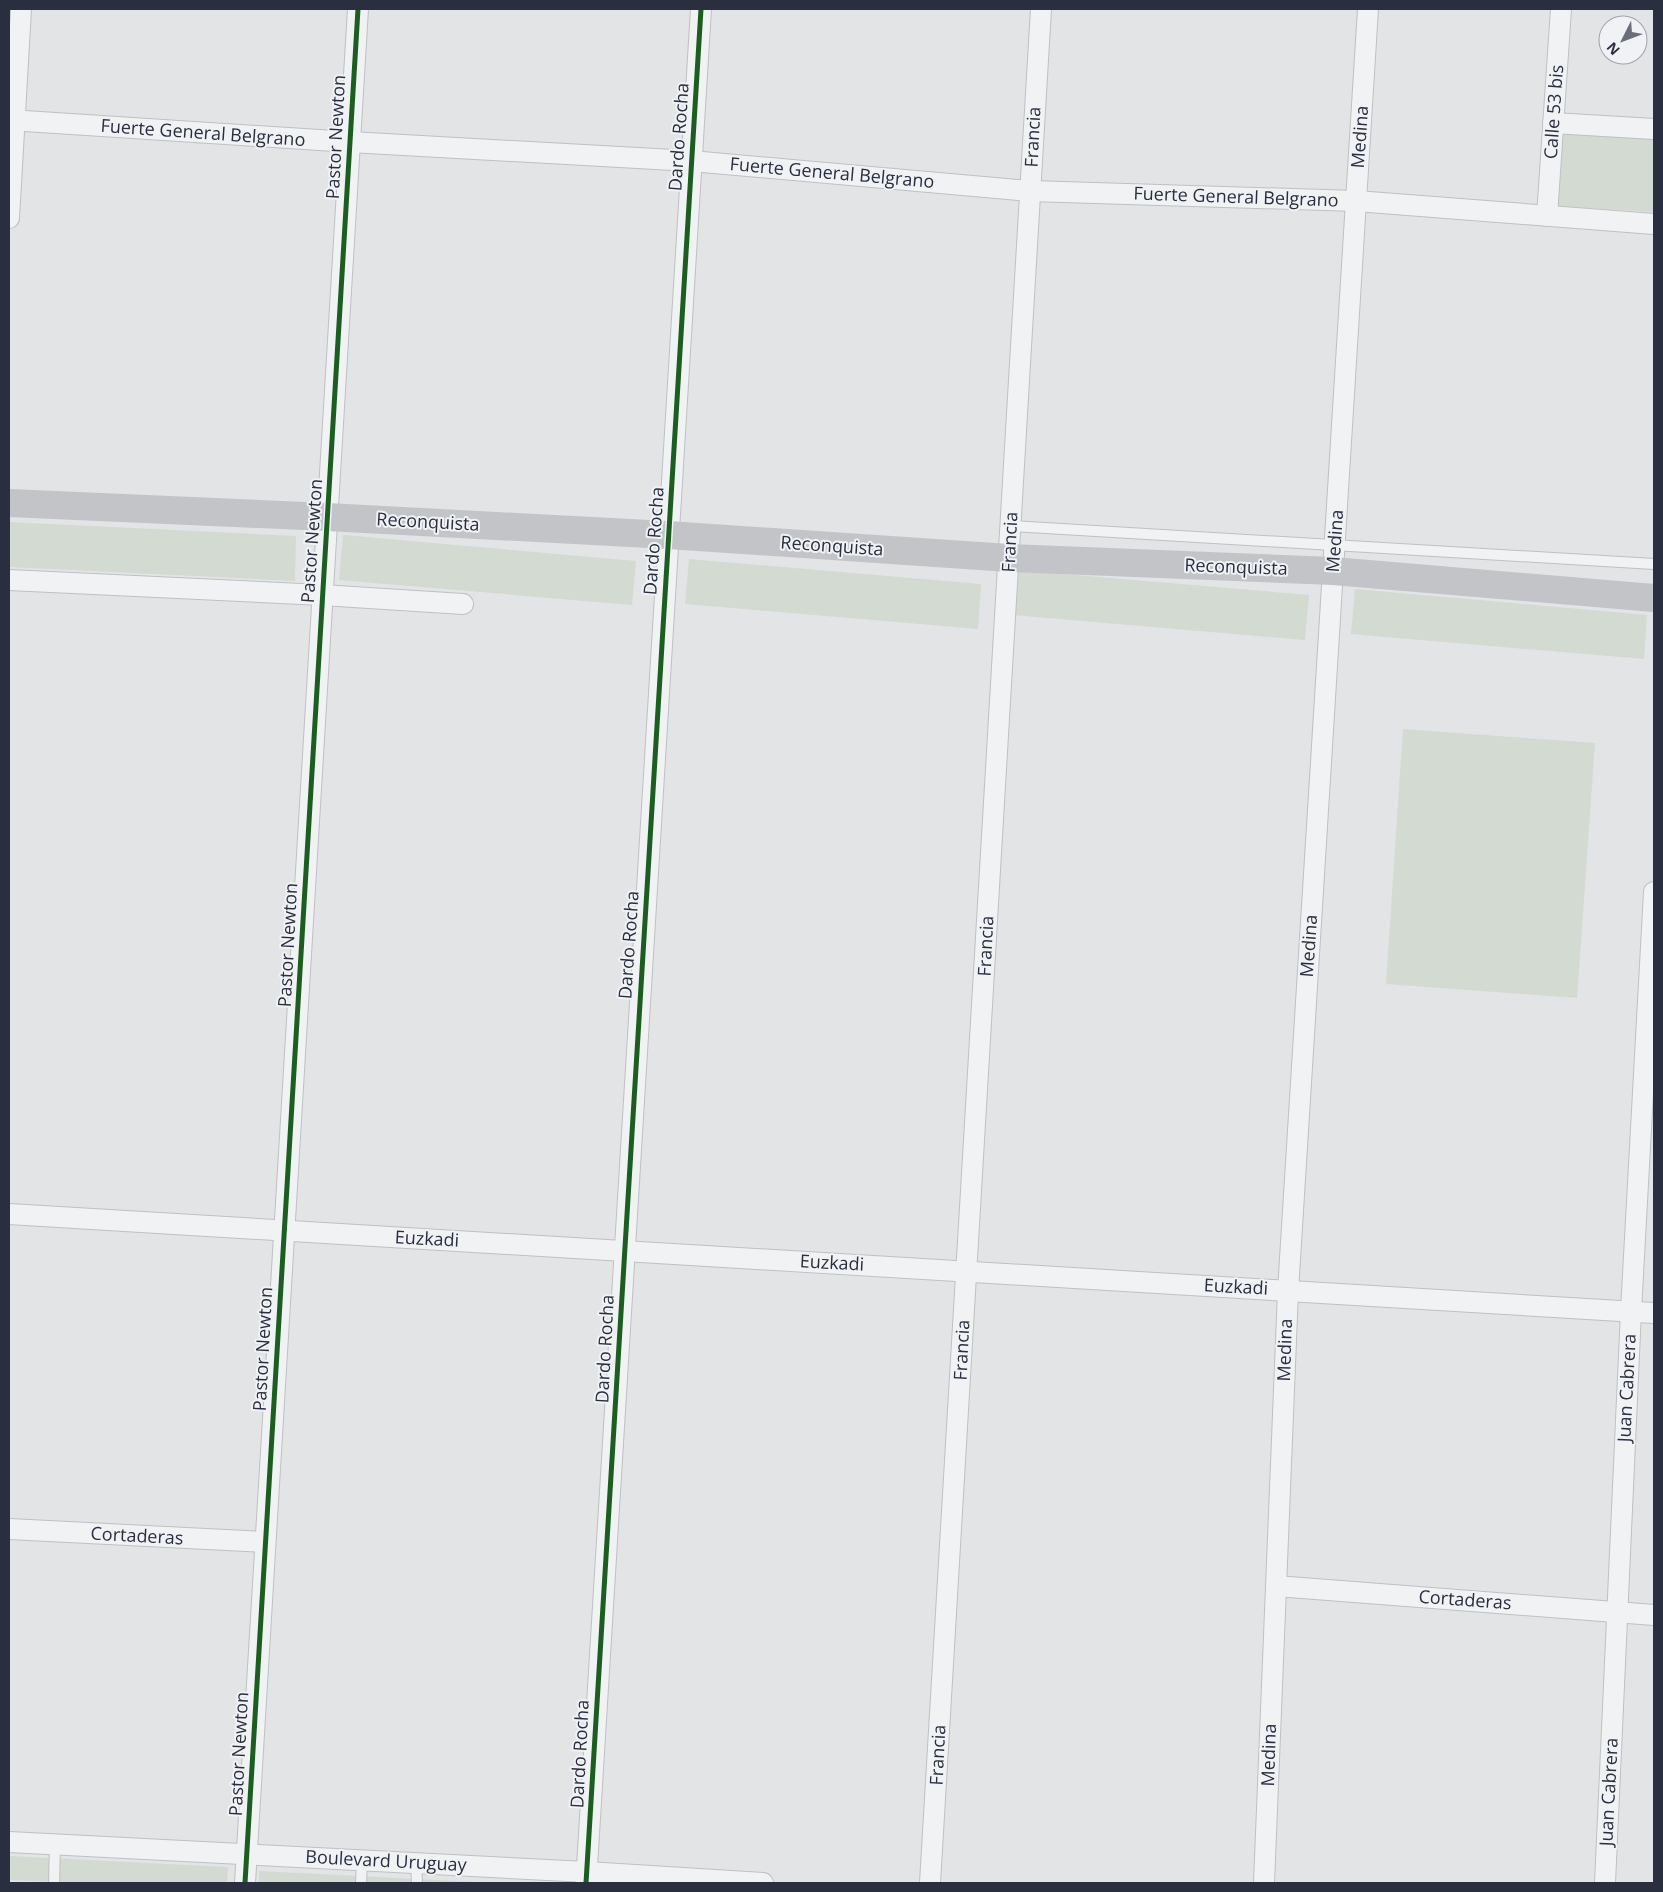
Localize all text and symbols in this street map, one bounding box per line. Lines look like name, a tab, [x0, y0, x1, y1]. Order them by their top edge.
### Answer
north arrow	[1598, 15, 1648, 65]
text: N	[1602, 38, 1624, 60]
street label: Calle 53 bis	[1538, 64, 1568, 160]
street label: Pastor Newton	[320, 74, 350, 200]
street label: Dardo Rocha	[662, 82, 694, 192]
street label: Medina	[1345, 105, 1373, 169]
street label: Francia	[1018, 106, 1046, 168]
street label: Fuerte General Belgrano	[100, 113, 306, 151]
street label: Fuerte General Belgrano	[729, 151, 935, 193]
street label: Fuerte General Belgrano	[1133, 180, 1339, 212]
street label: Pastor Newton	[295, 478, 327, 604]
street label: Dardo Rocha	[637, 486, 669, 596]
street label: Reconquista	[376, 506, 480, 536]
street label: Medina	[1320, 509, 1348, 573]
street label: Francia	[995, 511, 1023, 573]
street label: Reconquista	[780, 529, 884, 561]
street label: Reconquista	[1184, 552, 1288, 580]
street label: Pastor Newton	[272, 882, 302, 1008]
street label: Dardo Rocha	[612, 890, 644, 1000]
street label: Medina	[1294, 914, 1322, 978]
street label: Francia	[971, 915, 999, 977]
street label: Euzkadi	[394, 1224, 460, 1252]
street label: Euzkadi	[799, 1248, 865, 1276]
street label: Euzkadi	[1203, 1272, 1269, 1300]
street label: Pastor Newton	[247, 1286, 277, 1412]
street label: Dardo Rocha	[589, 1294, 619, 1404]
street label: Medina	[1271, 1318, 1297, 1382]
street label: Francia	[947, 1319, 975, 1381]
street label: Juan Cabrera	[1611, 1333, 1641, 1445]
street label: Cortaderas	[90, 1521, 184, 1549]
street label: Cortaderas	[1418, 1584, 1512, 1614]
street label: Pastor Newton	[223, 1691, 253, 1817]
street label: Dardo Rocha	[564, 1699, 594, 1809]
street label: Medina	[1255, 1723, 1281, 1787]
street label: Francia	[923, 1724, 951, 1786]
street label: Juan Cabrera	[1593, 1737, 1623, 1849]
street label: Boulevard Uruguay	[305, 1844, 468, 1876]

